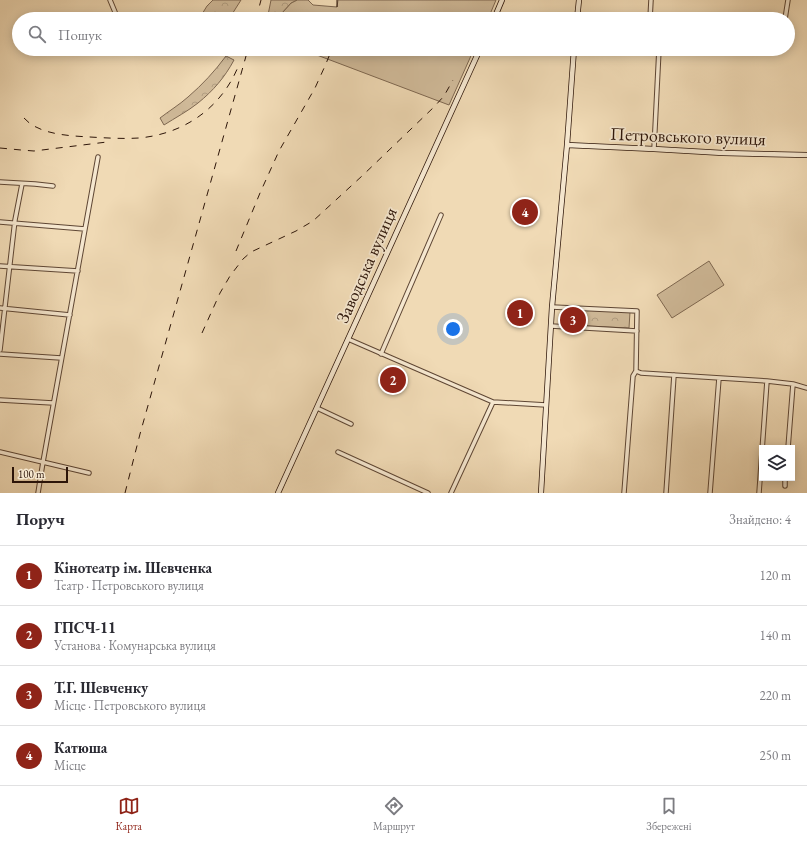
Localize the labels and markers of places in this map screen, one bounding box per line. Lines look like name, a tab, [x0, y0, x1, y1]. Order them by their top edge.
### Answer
pin: 4	[512, 197, 538, 227]
pin: 1	[507, 298, 533, 328]
pin: 3	[560, 305, 586, 335]
pin: 2	[380, 365, 406, 395]

